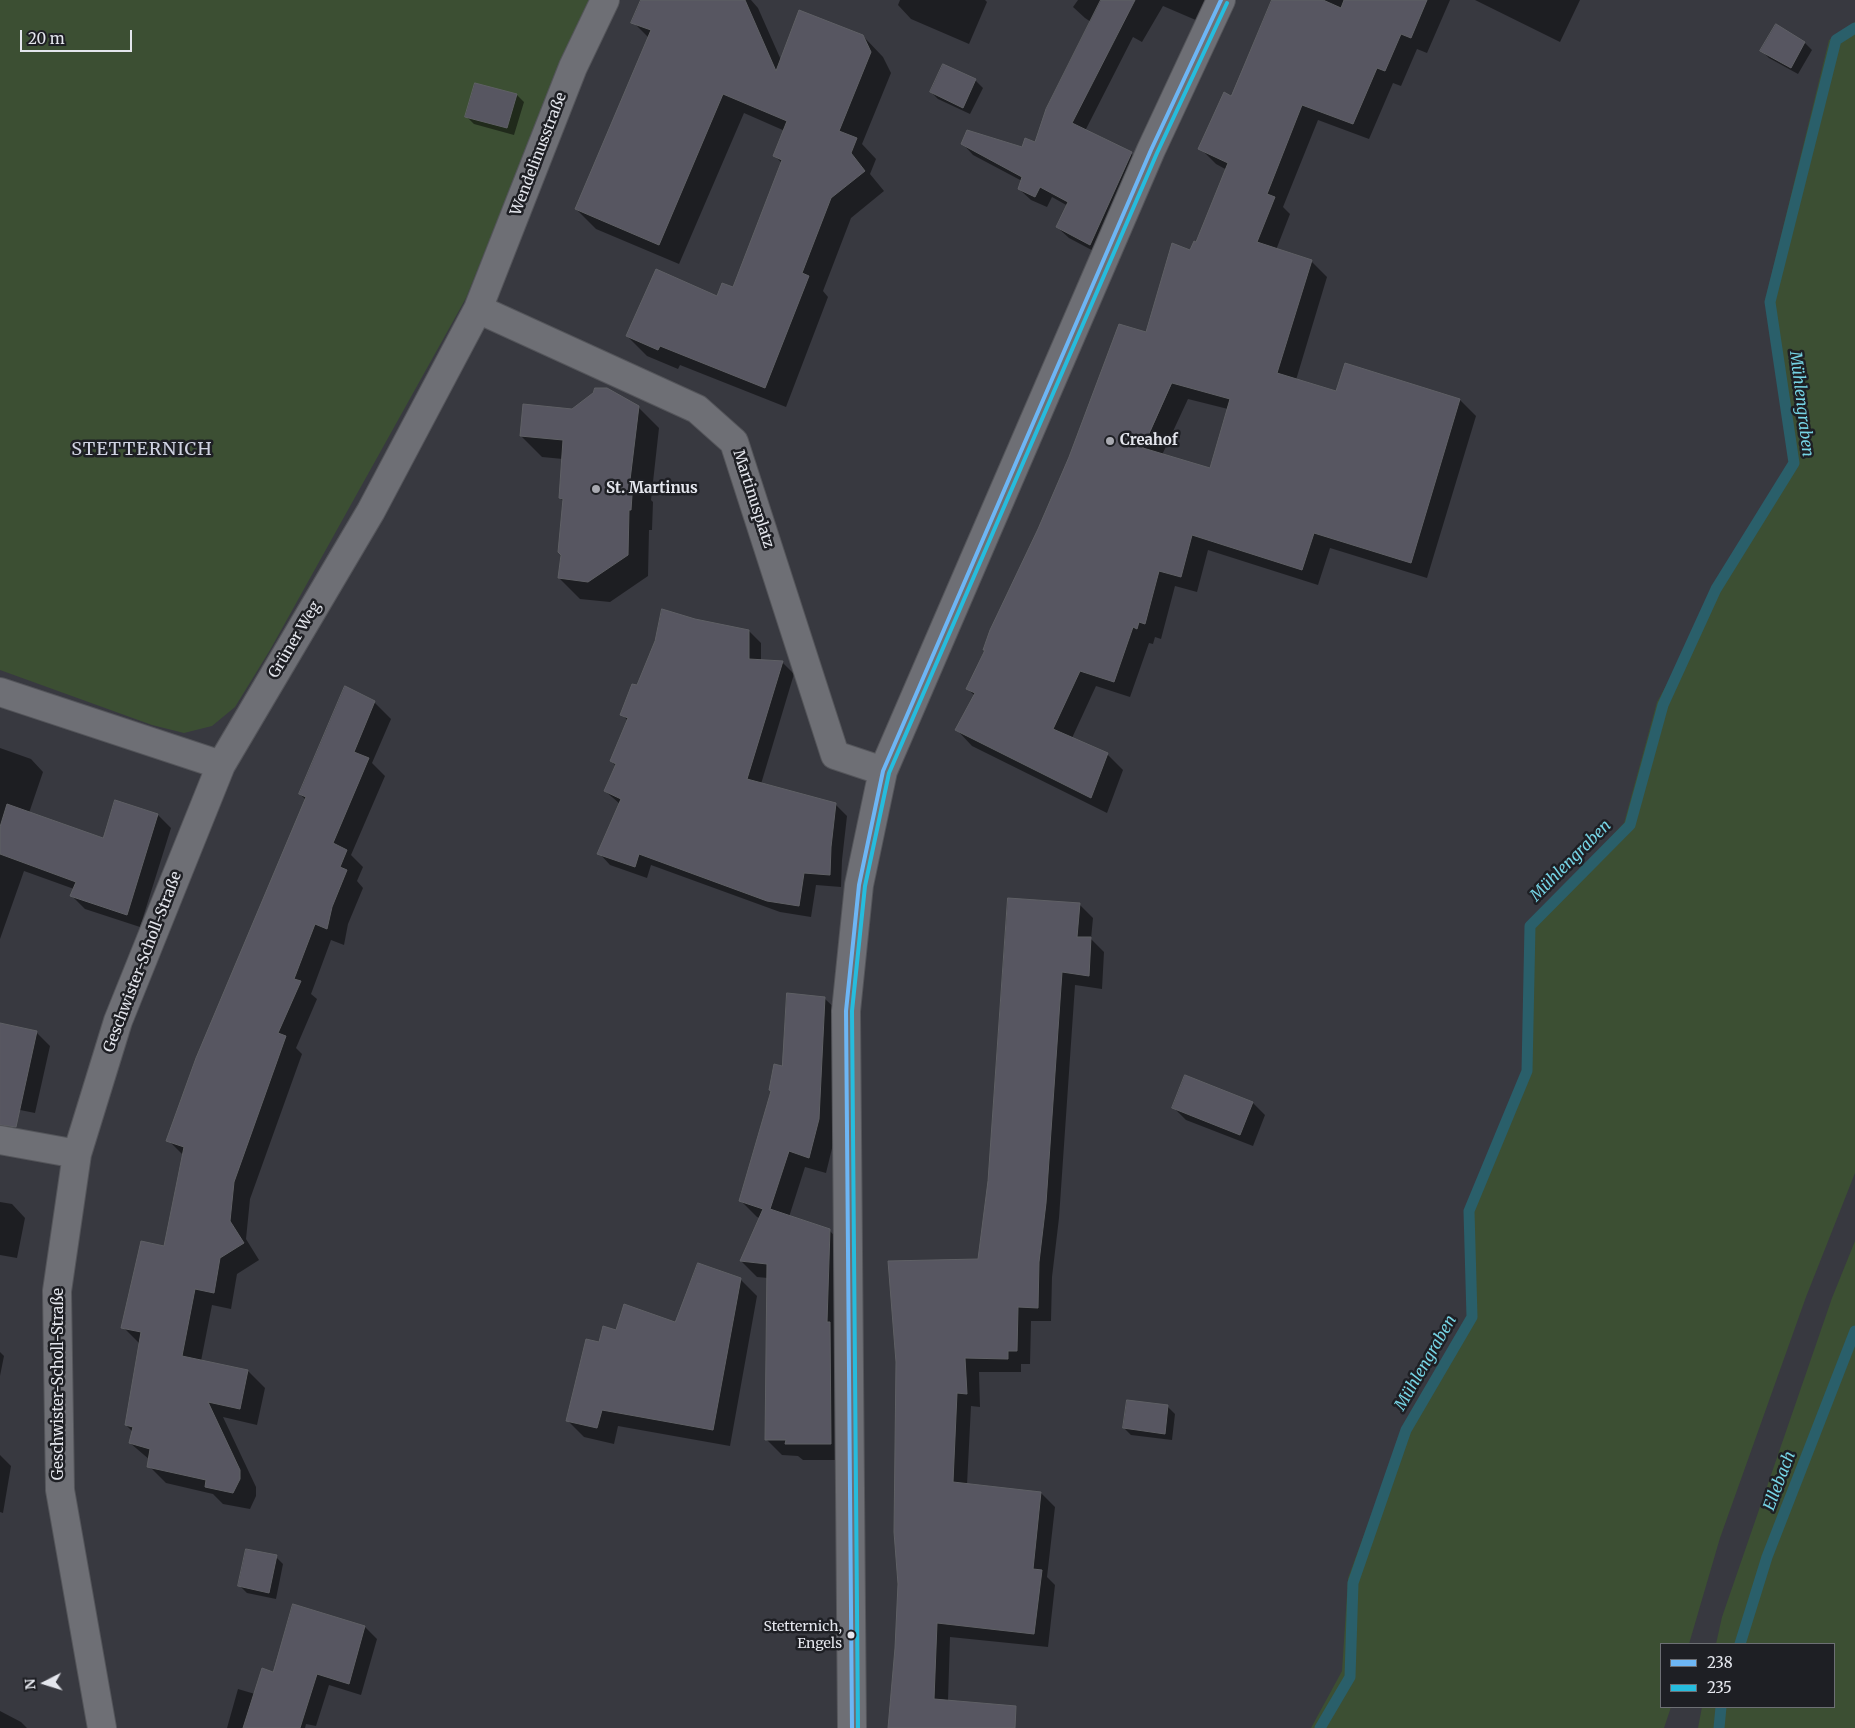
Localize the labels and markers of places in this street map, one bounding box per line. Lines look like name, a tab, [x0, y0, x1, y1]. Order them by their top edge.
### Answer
place label: Creahof	[1120, 432, 1178, 450]
marker: Creahof	[1104, 435, 1116, 447]
place label: St. Martinus	[606, 480, 698, 498]
marker: St. Martinus	[590, 483, 602, 495]
place label: Stetternich, Engels	[763, 1619, 842, 1651]
marker: Stetternich, Engels	[846, 1630, 856, 1640]

